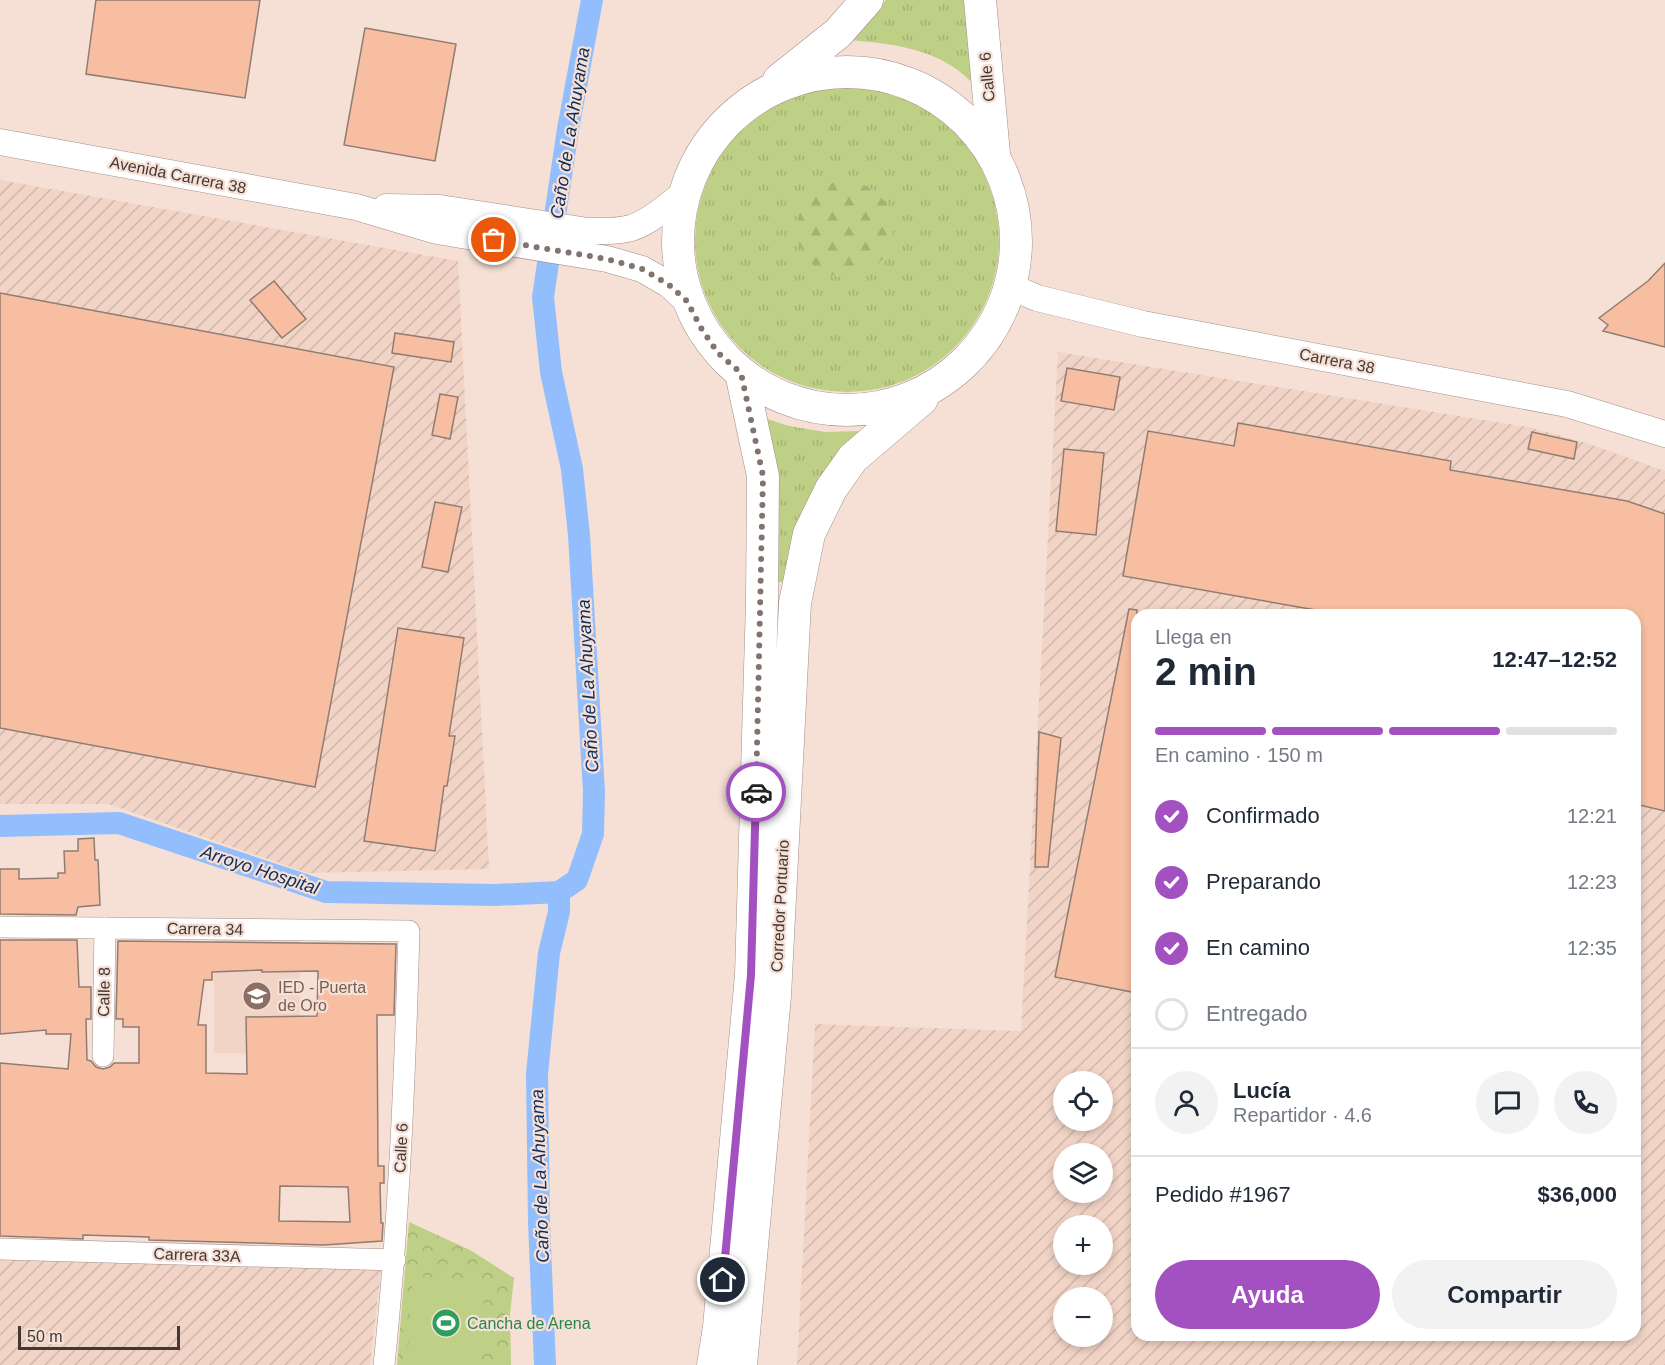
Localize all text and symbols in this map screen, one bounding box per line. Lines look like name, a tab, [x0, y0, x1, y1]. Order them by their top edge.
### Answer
water label: Caño de La Ahuyama	[547, 46, 593, 220]
street label: Calle 6	[976, 51, 998, 103]
street label: Avenida Carrera 38	[108, 153, 248, 197]
pin	[468, 214, 519, 265]
icon: bag	[477, 223, 510, 256]
street label: Carrera 38	[1298, 345, 1376, 377]
water label: Caño de La Ahuyama	[573, 599, 603, 773]
text: Llega en	[1155, 626, 1232, 648]
text: 12:47–12:52	[1492, 647, 1617, 672]
text: 2 min	[1155, 650, 1257, 693]
text: En camino · 150 m	[1155, 744, 1323, 766]
courier	[726, 762, 786, 822]
icon: car	[740, 776, 773, 809]
icon: check	[1155, 800, 1188, 833]
text: Confirmado	[1206, 803, 1320, 828]
text: 12:21	[1567, 805, 1617, 827]
street label: Corredor Portuario	[768, 839, 792, 973]
water label: Arroyo Hospital	[197, 841, 323, 899]
icon: check	[1155, 866, 1188, 899]
text: Preparando	[1206, 869, 1321, 894]
text: 12:23	[1567, 871, 1617, 893]
street label: Carrera 34	[167, 920, 243, 938]
icon: check	[1155, 932, 1188, 965]
text: En camino	[1206, 935, 1310, 960]
text: 12:35	[1567, 937, 1617, 959]
street label: Calle 8	[95, 967, 113, 1017]
place label: IED - Puerta de Oro	[278, 979, 366, 1014]
school or university icon: IED - Puerta de Oro	[241, 980, 273, 1012]
text: Entregado	[1206, 1001, 1308, 1026]
map controls	[1053, 1071, 1113, 1347]
button: locate	[1053, 1071, 1113, 1131]
button: person	[1155, 1071, 1218, 1134]
button: chat	[1476, 1071, 1539, 1134]
button: phone	[1554, 1071, 1617, 1134]
text: Lucía	[1233, 1078, 1290, 1103]
water label: Caño de La Ahuyama	[527, 1089, 553, 1263]
text: Repartidor · 4.6	[1233, 1104, 1372, 1126]
street label: Calle 6	[391, 1123, 411, 1173]
button: layers	[1053, 1143, 1113, 1203]
text: Pedido #1967	[1155, 1182, 1291, 1207]
text: $36,000	[1537, 1182, 1617, 1207]
button: +	[1053, 1215, 1113, 1275]
street label: Carrera 33A	[153, 1245, 241, 1265]
pin	[697, 1254, 748, 1305]
button: Ayuda	[1155, 1260, 1380, 1329]
button: Compartir	[1392, 1260, 1617, 1329]
icon: home	[706, 1263, 739, 1296]
button: −	[1053, 1287, 1113, 1347]
sports icon: Cancha de Arena	[430, 1307, 462, 1339]
place label: Cancha de Arena	[467, 1315, 591, 1332]
scale bar	[18, 1323, 180, 1350]
text: 50 m	[27, 1328, 63, 1345]

